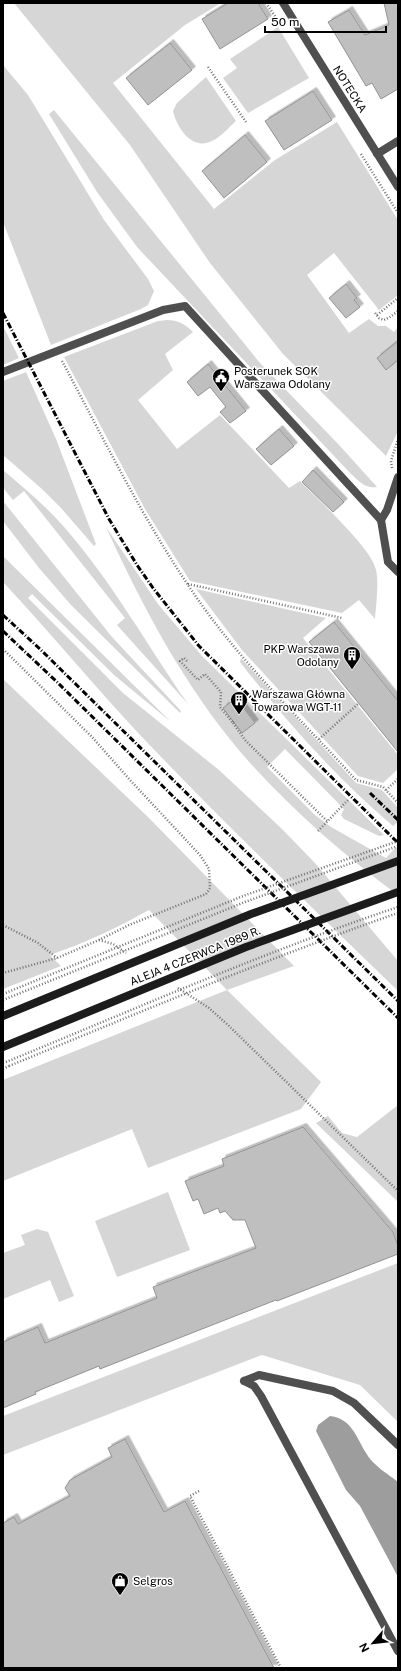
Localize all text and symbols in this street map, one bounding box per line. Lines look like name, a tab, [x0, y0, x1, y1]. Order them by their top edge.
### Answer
scale bar	[265, 8, 386, 34]
text: 50 m	[271, 15, 299, 29]
street label: NOTECKA	[331, 63, 369, 115]
place label: Posterunek SOK Warszawa Odolany	[234, 365, 331, 390]
public building icon: Posterunek SOK Warszawa Odolany	[211, 367, 231, 392]
place label: PKP Warszawa Odolany	[263, 643, 339, 668]
building icon: PKP Warszawa Odolany	[342, 645, 362, 670]
place label: Warszawa Główna Towarowa WGT-11	[252, 688, 345, 713]
building icon: Warszawa Główna Towarowa WGT-11	[229, 690, 249, 715]
street label: ALEJA 4 CZERWCA 1989 R.	[128, 924, 262, 988]
shop icon: Selgros	[110, 1571, 130, 1596]
place label: Selgros	[133, 1575, 173, 1587]
north arrow	[353, 1623, 393, 1663]
text: N	[357, 1641, 371, 1654]

